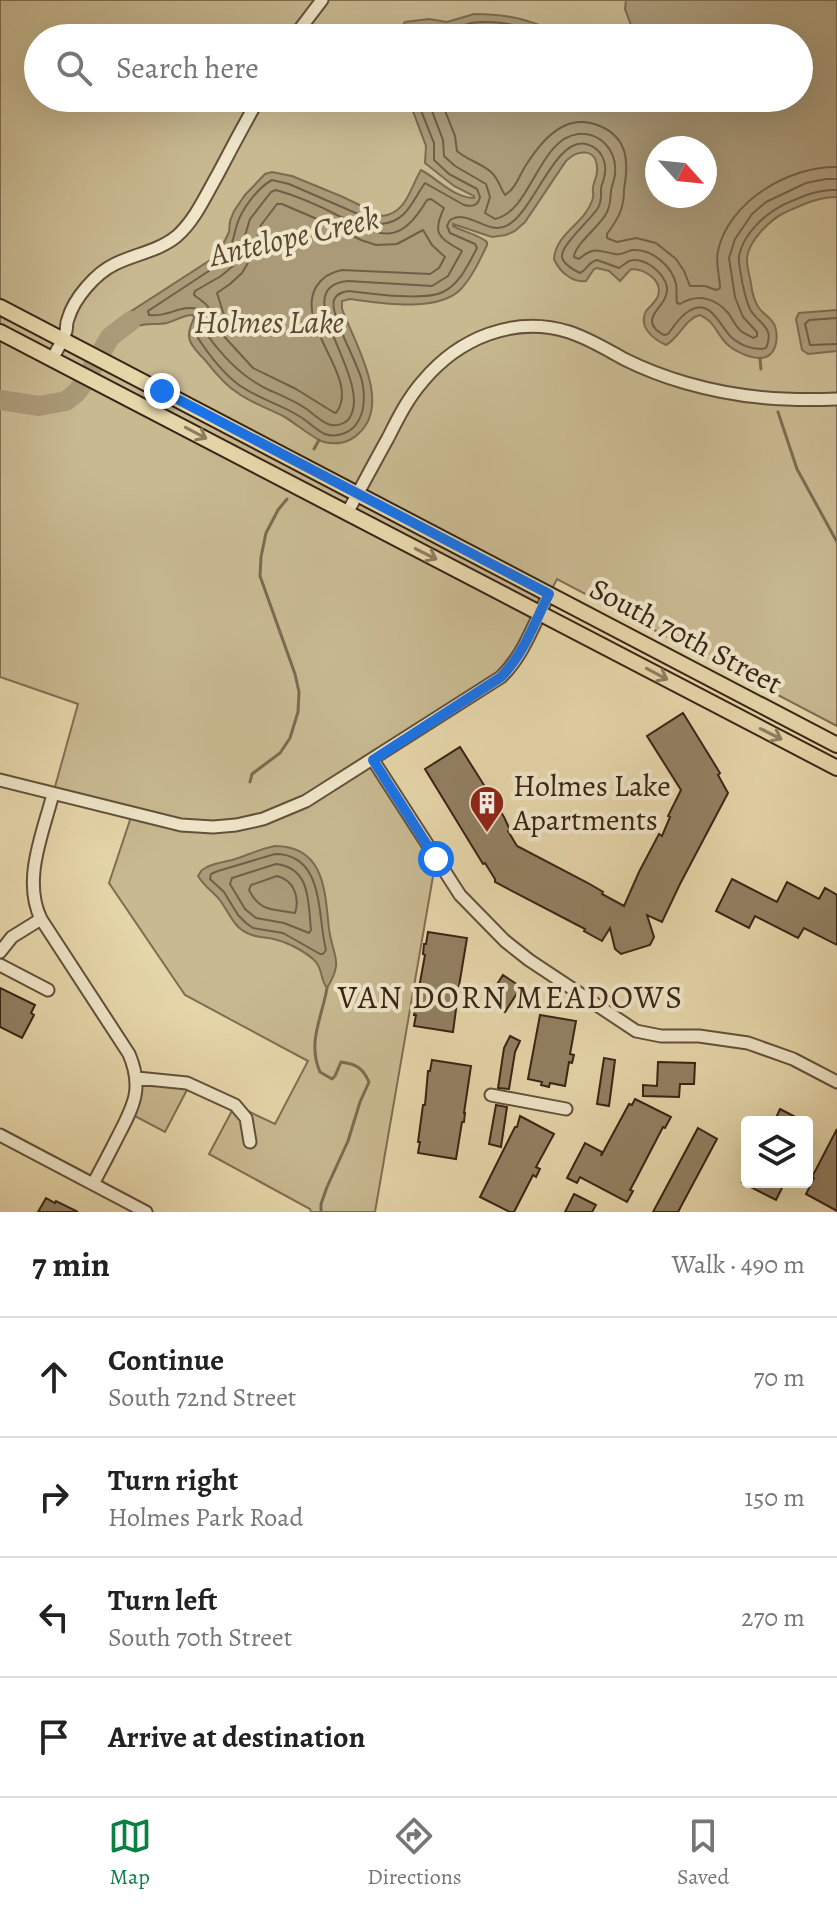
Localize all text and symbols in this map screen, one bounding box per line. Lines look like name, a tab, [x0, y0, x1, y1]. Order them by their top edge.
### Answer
search box	[24, 24, 813, 112]
icon: search	[52, 46, 96, 90]
text: Search here	[116, 48, 259, 88]
north arrow	[645, 136, 717, 208]
water label: Antelope Creek	[203, 195, 383, 277]
water label: Holmes Lake	[194, 300, 344, 344]
route end	[144, 373, 180, 409]
one-way arrow	[183, 426, 207, 442]
one-way arrow	[414, 546, 438, 562]
street label: South 70th Street	[583, 568, 789, 704]
one-way arrow	[644, 667, 668, 683]
one-way arrow	[759, 727, 783, 742]
place label: Holmes Lake Apartments	[512, 766, 671, 840]
building icon: Holmes Lake Apartments	[468, 784, 506, 834]
route start	[418, 841, 454, 877]
district label: VAN DORN MEADOWS	[337, 975, 684, 1019]
map controls	[741, 1116, 813, 1188]
button: layers	[741, 1116, 813, 1188]
text: 7 min	[32, 1241, 110, 1288]
text: Walk · 490 m	[672, 1247, 805, 1282]
text: Continue	[108, 1340, 224, 1380]
icon: ahead	[32, 1355, 76, 1399]
text: 70 m	[753, 1360, 805, 1395]
text: South 72nd Street	[108, 1380, 296, 1415]
text: Turn right	[108, 1460, 238, 1500]
icon: right	[32, 1475, 76, 1519]
text: 150 m	[744, 1480, 805, 1515]
text: Holmes Park Road	[108, 1500, 303, 1535]
text: Turn left	[108, 1580, 217, 1620]
icon: left	[32, 1595, 76, 1639]
text: 270 m	[741, 1600, 805, 1635]
text: South 70th Street	[108, 1620, 292, 1655]
icon: arrive	[32, 1715, 76, 1759]
text: Arrive at destination	[108, 1717, 365, 1757]
tab: Map	[108, 1814, 152, 1892]
tab: Directions	[367, 1814, 462, 1892]
tab: Saved	[677, 1814, 729, 1892]

